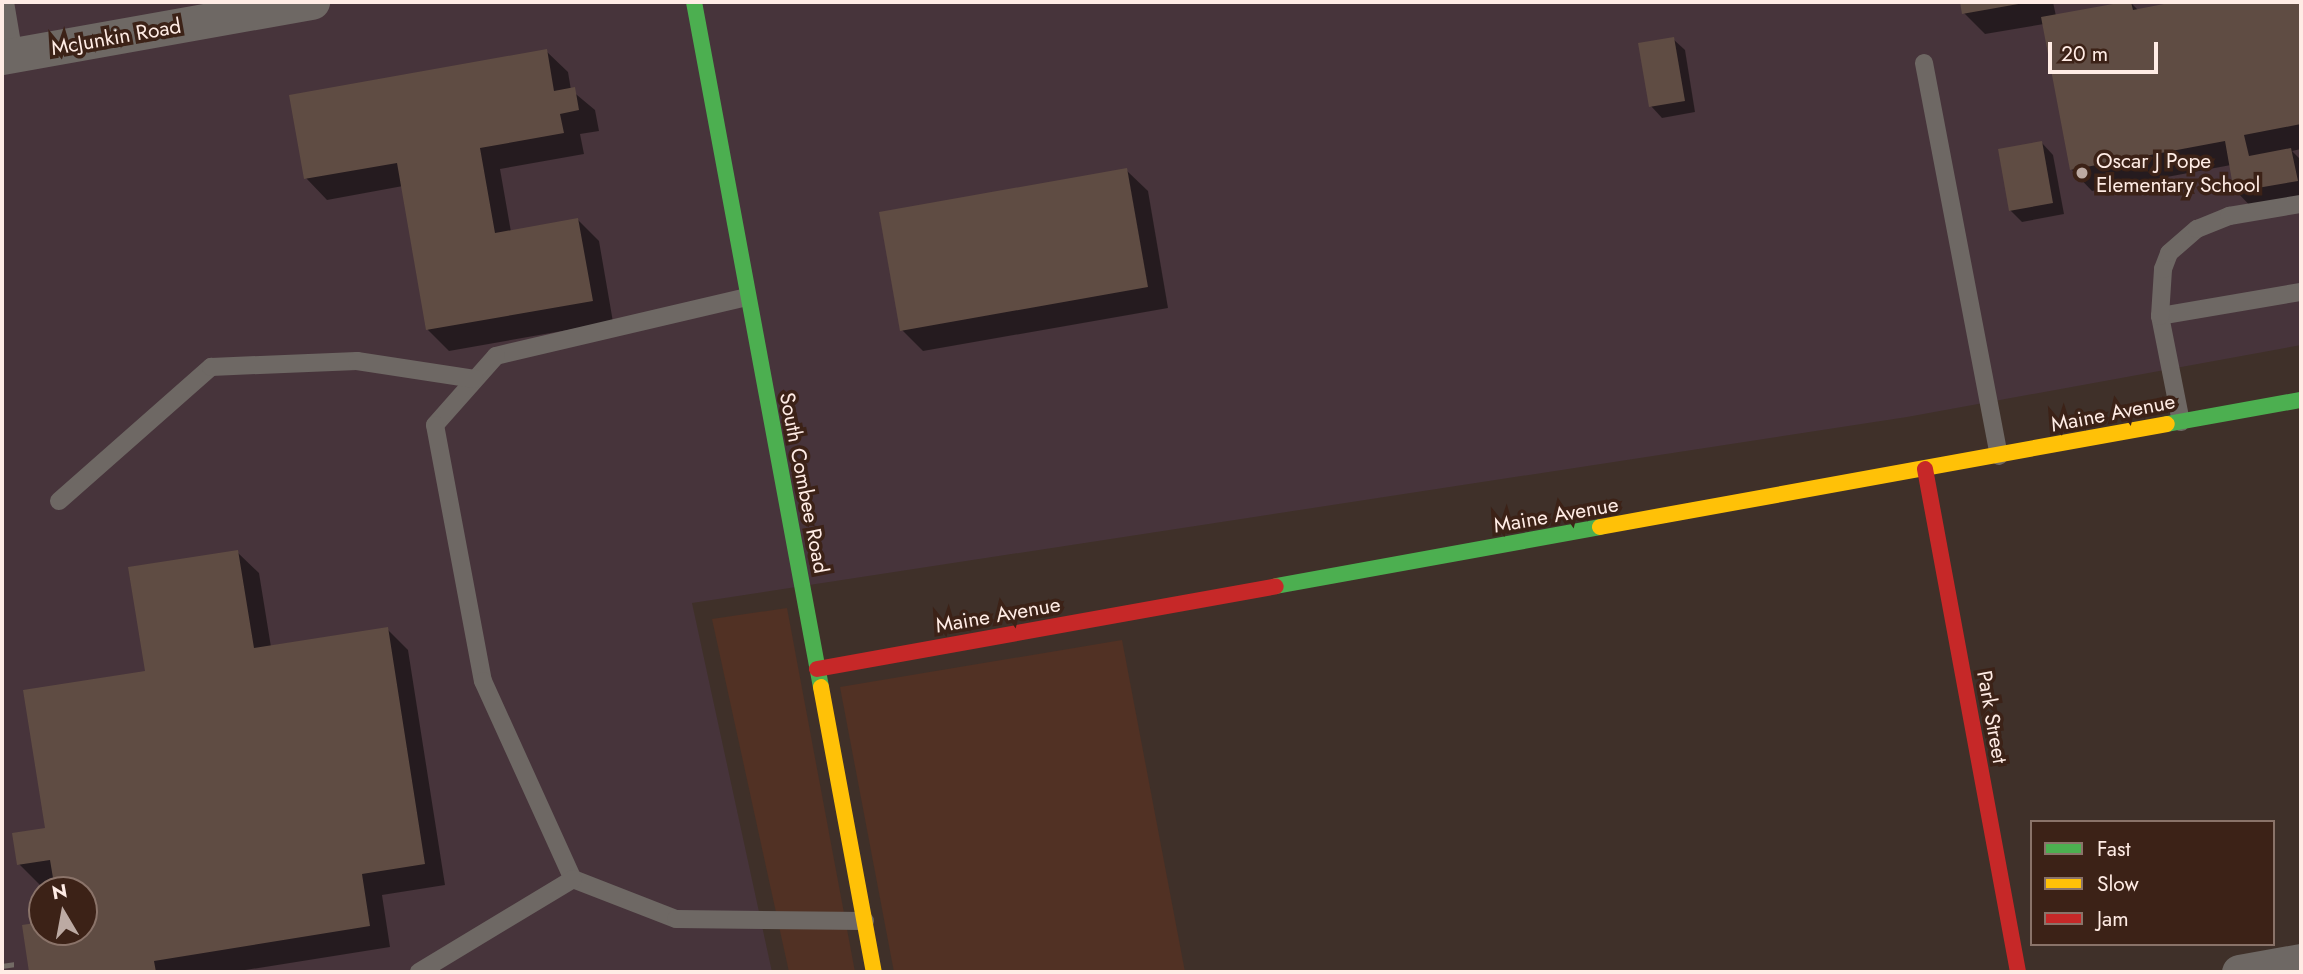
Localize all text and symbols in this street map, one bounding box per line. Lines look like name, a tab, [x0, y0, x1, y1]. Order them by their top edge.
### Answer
street label: McJunkin Road	[49, 13, 183, 61]
scale bar	[2051, 28, 2161, 72]
text: 20 m	[2061, 39, 2108, 69]
place label: Oscar J Pope Elementary School	[2096, 148, 2260, 198]
marker: Oscar J Pope Elementary School	[2074, 165, 2090, 181]
street label: Maine Avenue	[2049, 389, 2177, 437]
street label: South Combee Road	[774, 390, 834, 576]
street label: Maine Avenue	[1492, 492, 1620, 538]
street label: Maine Avenue	[934, 592, 1062, 638]
street label: Park Street	[1971, 669, 2013, 765]
legend	[2030, 820, 2275, 946]
text: Fast	[2097, 834, 2130, 864]
text: Slow	[2097, 869, 2139, 899]
north arrow	[28, 876, 98, 946]
text: N	[50, 877, 69, 906]
text: Jam	[2097, 904, 2129, 934]

